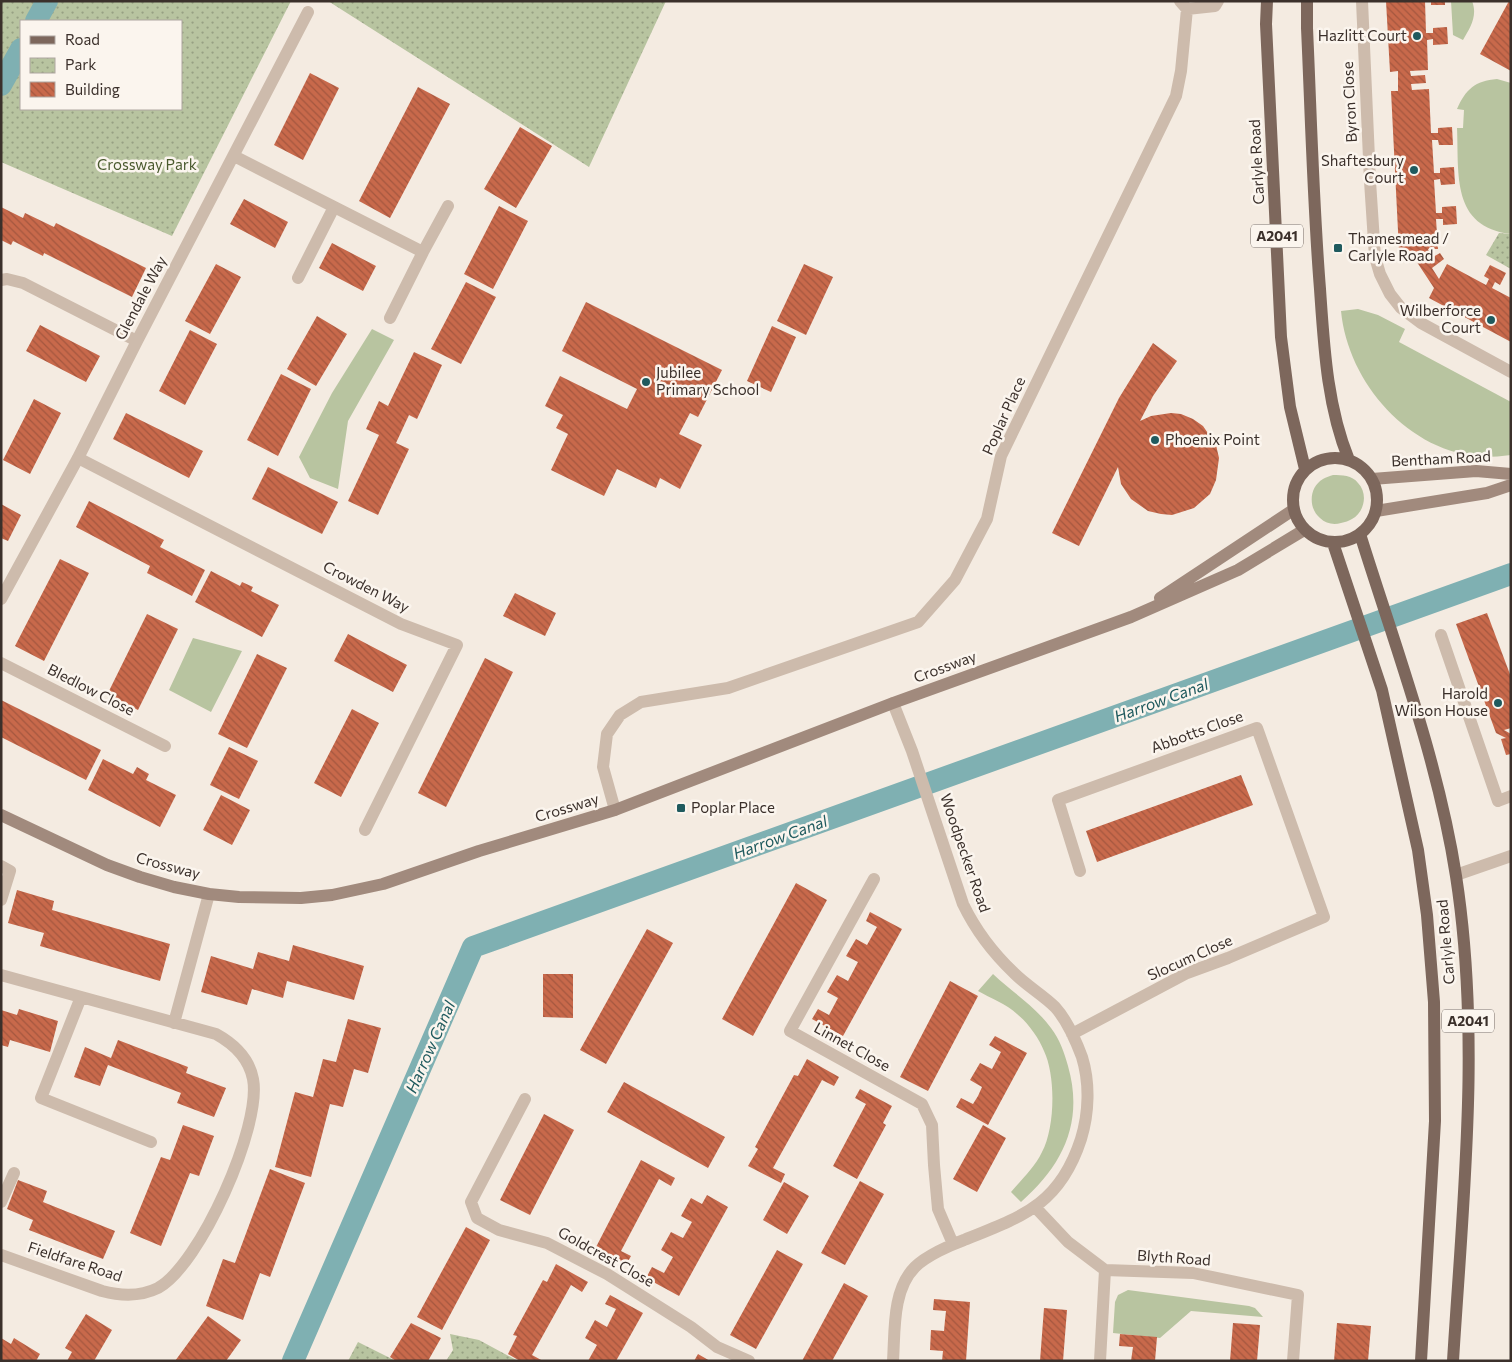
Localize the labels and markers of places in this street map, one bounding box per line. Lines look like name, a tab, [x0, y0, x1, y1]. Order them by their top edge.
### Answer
place label: Hazlitt Court	[1318, 26, 1407, 44]
marker: Hazlitt Court	[1411, 30, 1423, 42]
place label: Shaftesbury Court	[1321, 151, 1404, 186]
marker: Shaftesbury Court	[1408, 164, 1420, 176]
place label: Thamesmead / Carlyle Road	[1348, 229, 1449, 264]
marker: Thamesmead / Carlyle Road	[1332, 242, 1344, 254]
place label: Wilberforce Court	[1400, 301, 1481, 336]
marker: Wilberforce Court	[1485, 314, 1497, 326]
place label: Jubilee Primary School	[656, 363, 759, 398]
marker: Jubilee Primary School	[640, 376, 652, 388]
place label: Phoenix Point	[1165, 430, 1260, 448]
marker: Phoenix Point	[1149, 434, 1161, 446]
place label: Harold Wilson House	[1394, 684, 1488, 719]
marker: Harold Wilson House	[1492, 697, 1504, 709]
place label: Poplar Place	[691, 798, 775, 816]
marker: Poplar Place	[675, 802, 687, 814]

